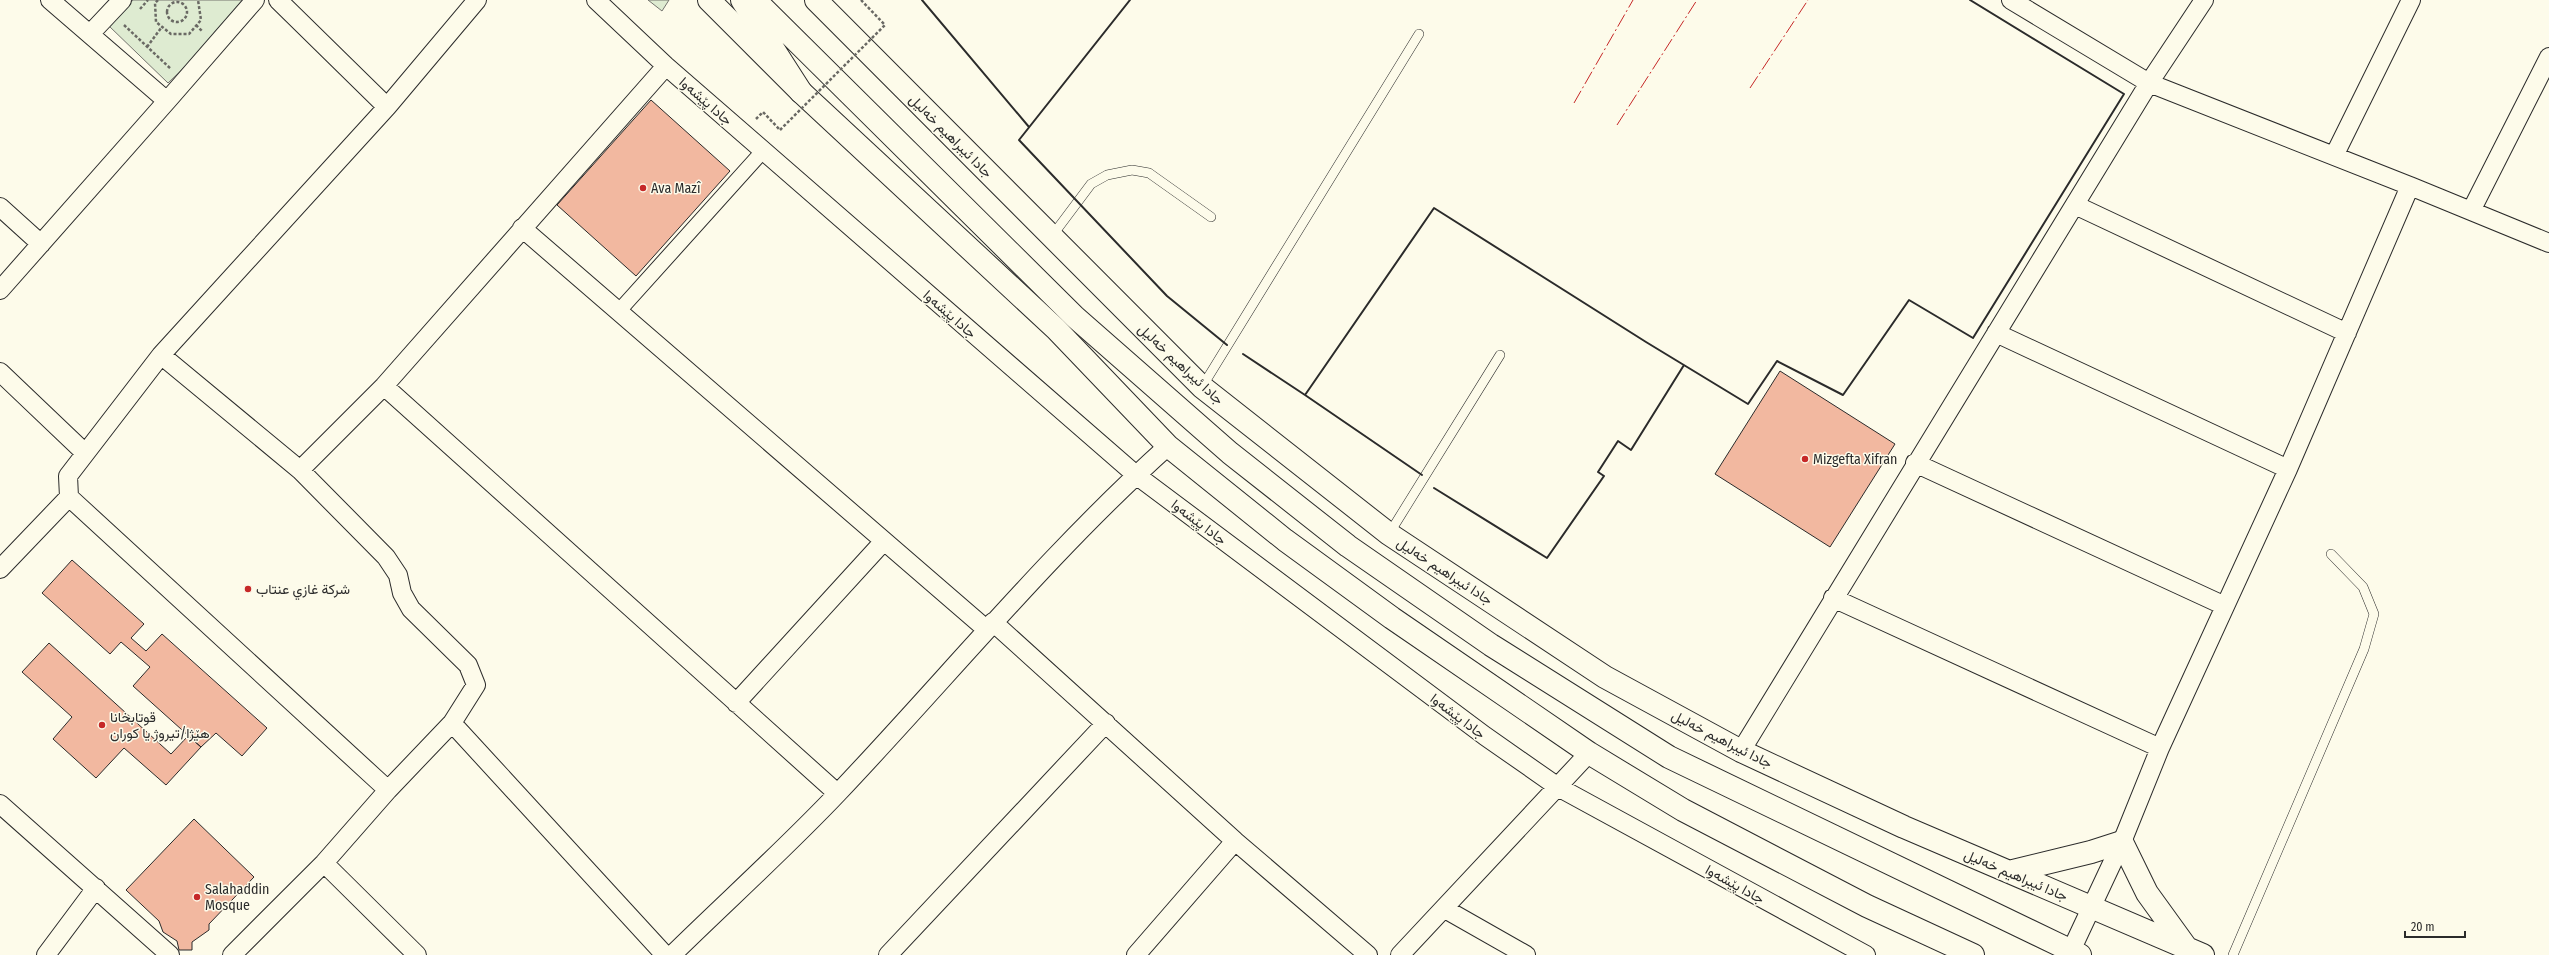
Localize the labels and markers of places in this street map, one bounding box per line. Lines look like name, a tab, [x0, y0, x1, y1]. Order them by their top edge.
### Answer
place label: Ava Mazî	[651, 180, 701, 197]
marker: Ava Mazî	[638, 183, 648, 193]
place label: Mizgefta Xifran	[1813, 451, 1897, 468]
marker: Mizgefta Xifran	[1800, 454, 1810, 464]
place label: شركة غازي عنتاب	[256, 581, 350, 601]
marker: شركة غازي عنتاب	[243, 584, 253, 594]
place label: قوتابخانا هێژا/تيروژ يا كوران	[110, 709, 210, 742]
marker: قوتابخانا هێژا/تيروژ يا كوران	[97, 720, 107, 730]
place label: Salahaddin Mosque	[205, 881, 269, 914]
marker: Salahaddin Mosque	[192, 892, 202, 902]

